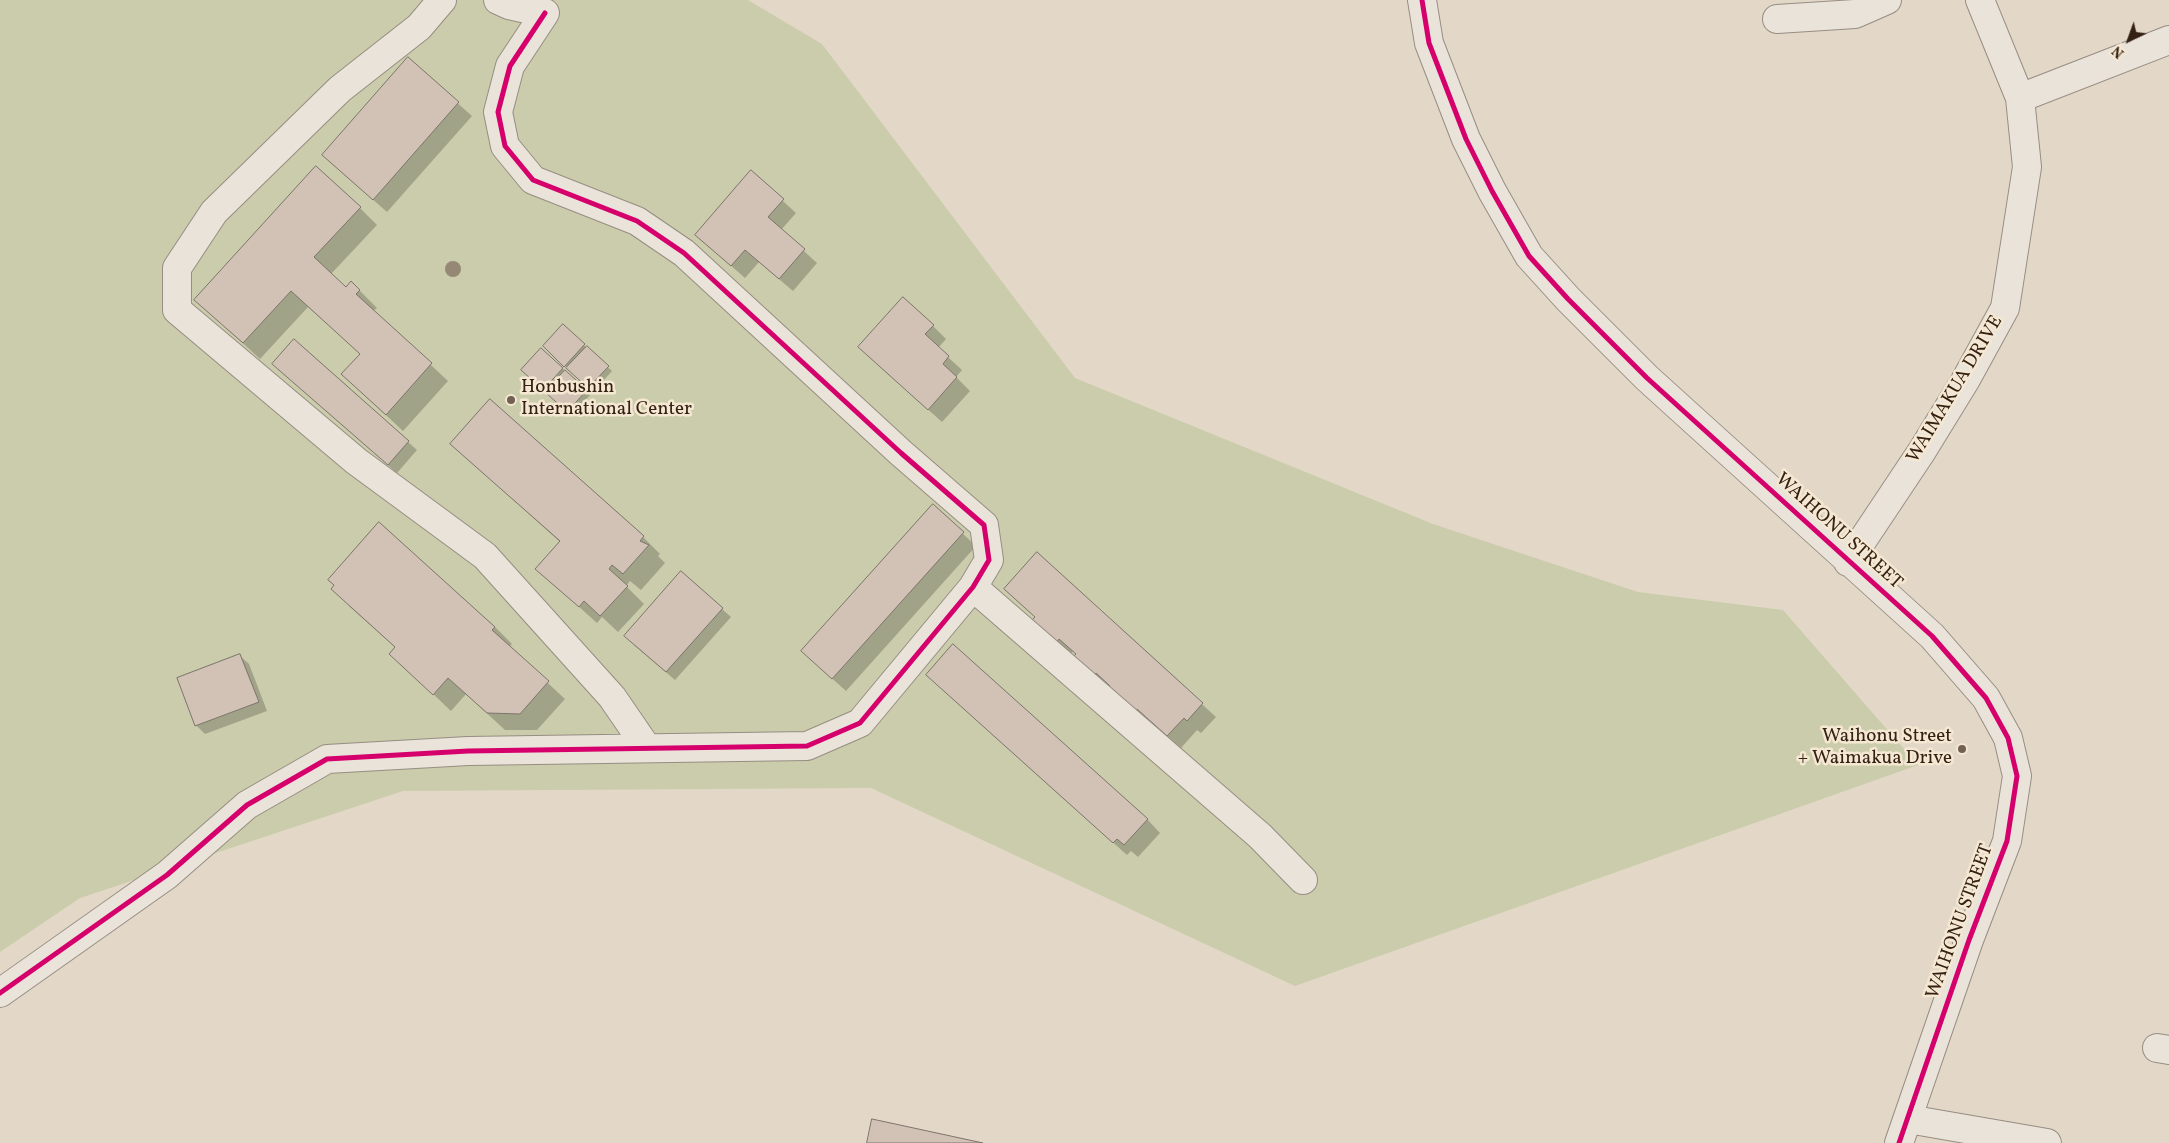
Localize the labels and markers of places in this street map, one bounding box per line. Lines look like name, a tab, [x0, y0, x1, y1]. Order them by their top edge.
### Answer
place label: Honbushin International Center	[521, 378, 692, 422]
marker: Honbushin International Center	[505, 394, 517, 406]
place label: Waihonu Street + Waimakua Drive	[1798, 727, 1952, 771]
marker: Waihonu Street + Waimakua Drive	[1956, 743, 1968, 755]

